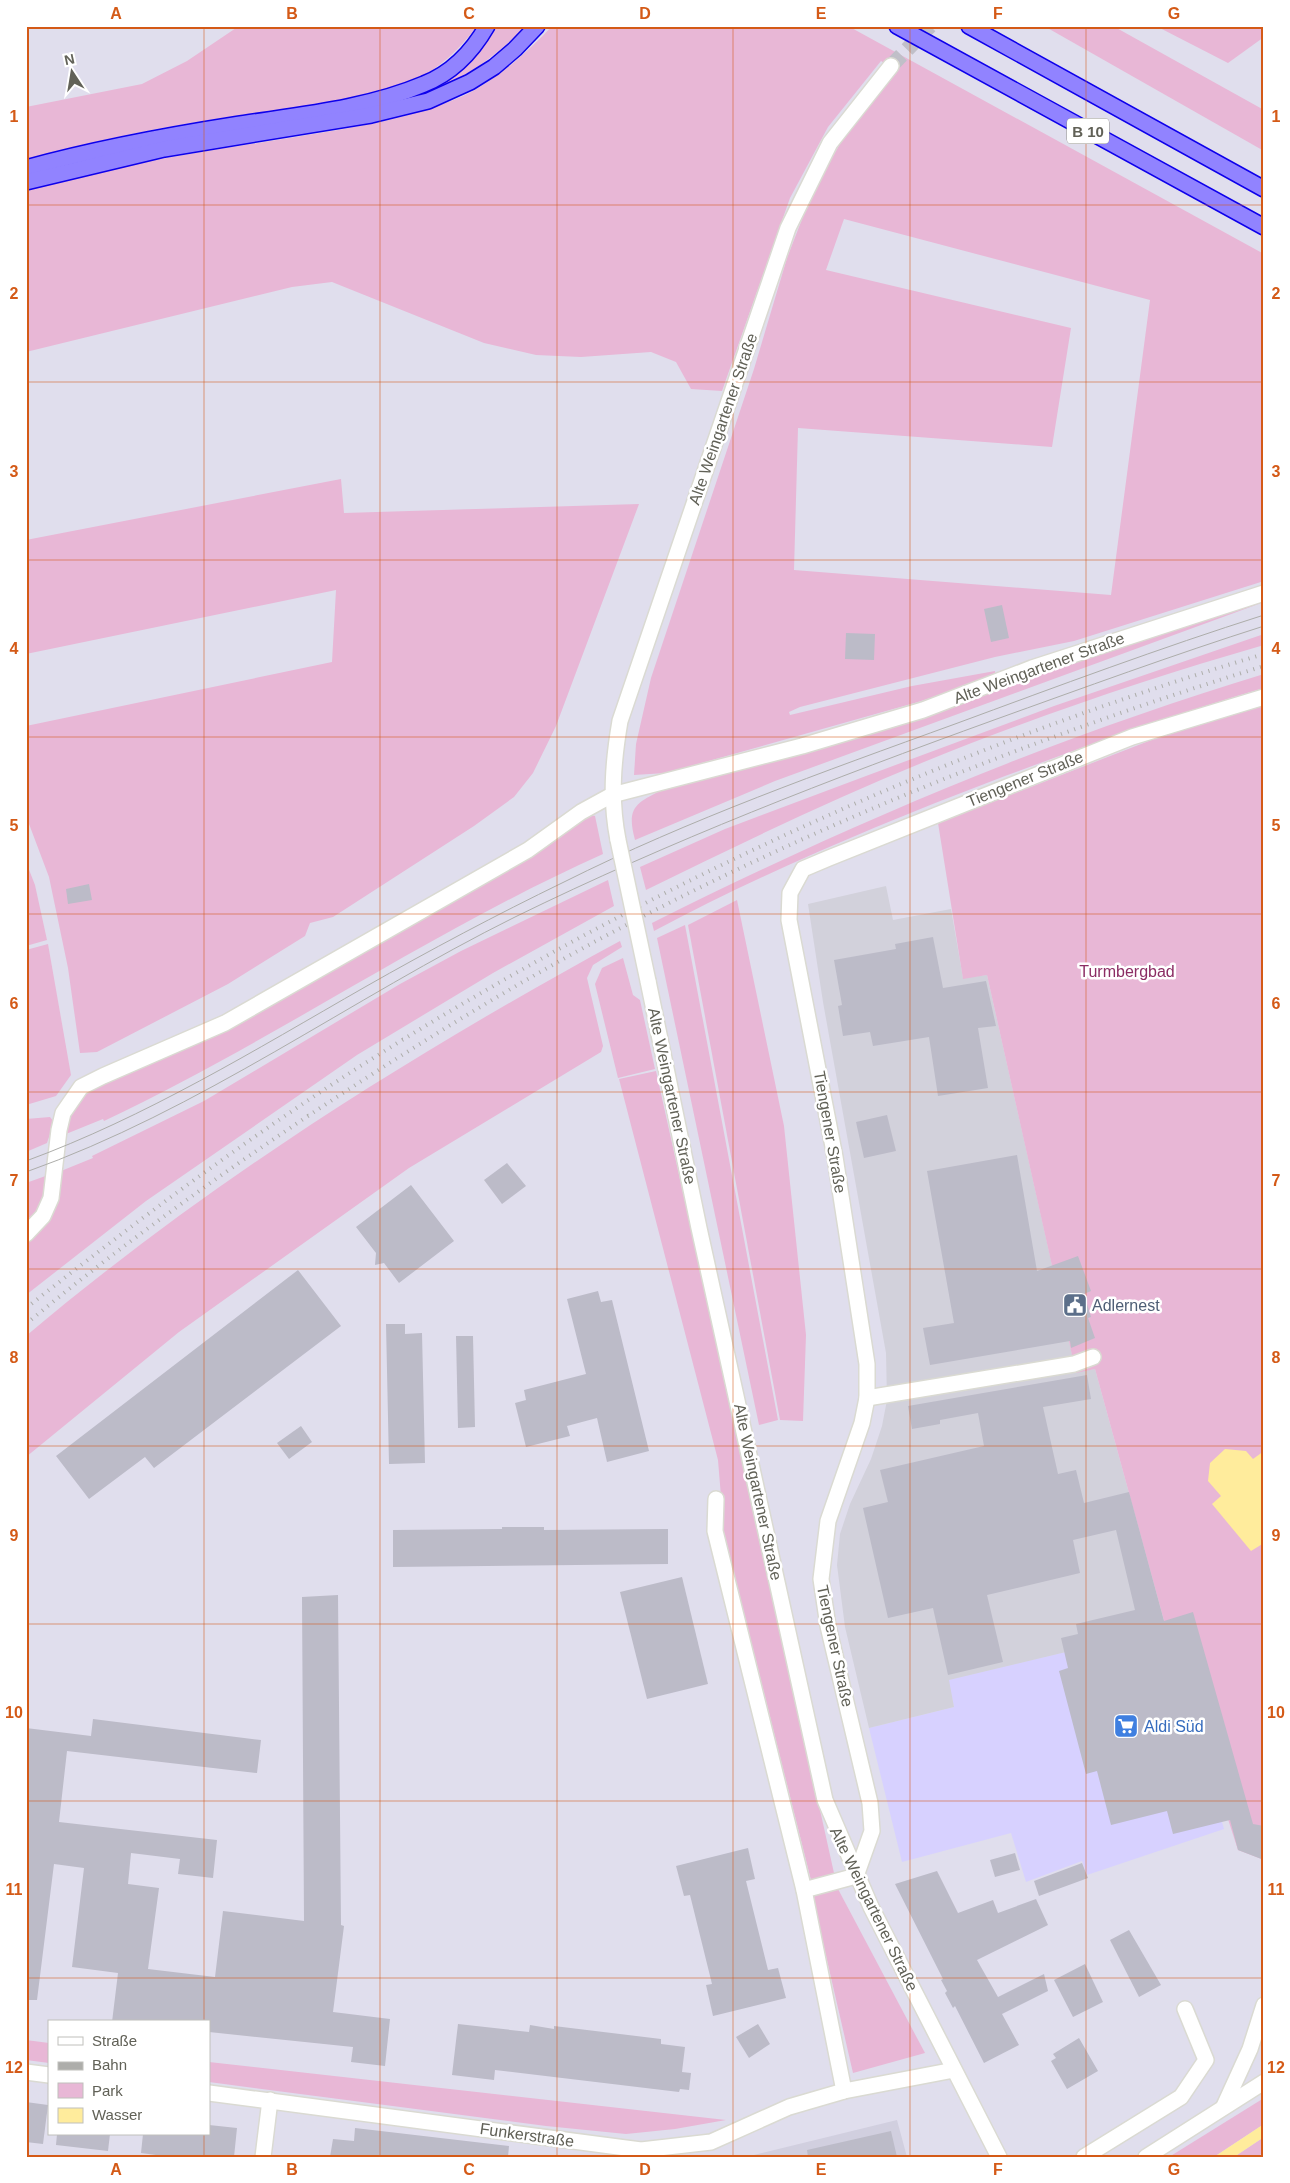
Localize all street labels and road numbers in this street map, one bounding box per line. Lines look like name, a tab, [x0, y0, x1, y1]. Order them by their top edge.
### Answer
road number: B 10	[1067, 118, 1109, 144]
street label: Alte Weingartener Straße	[686, 331, 760, 507]
street label: Alte Weingartener Straße	[951, 629, 1127, 707]
street label: Tiengener Straße	[964, 748, 1086, 810]
street label: Alte Weingartener Straße	[645, 1006, 699, 1186]
street label: Tiengener Straße	[811, 1070, 849, 1195]
street label: Alte Weingartener Straße	[731, 1402, 785, 1582]
street label: Tiengener Straße	[814, 1584, 856, 1708]
street label: Alte Weingartener Straße	[827, 1824, 921, 1994]
street label: Funkerstraße	[479, 2120, 575, 2150]

